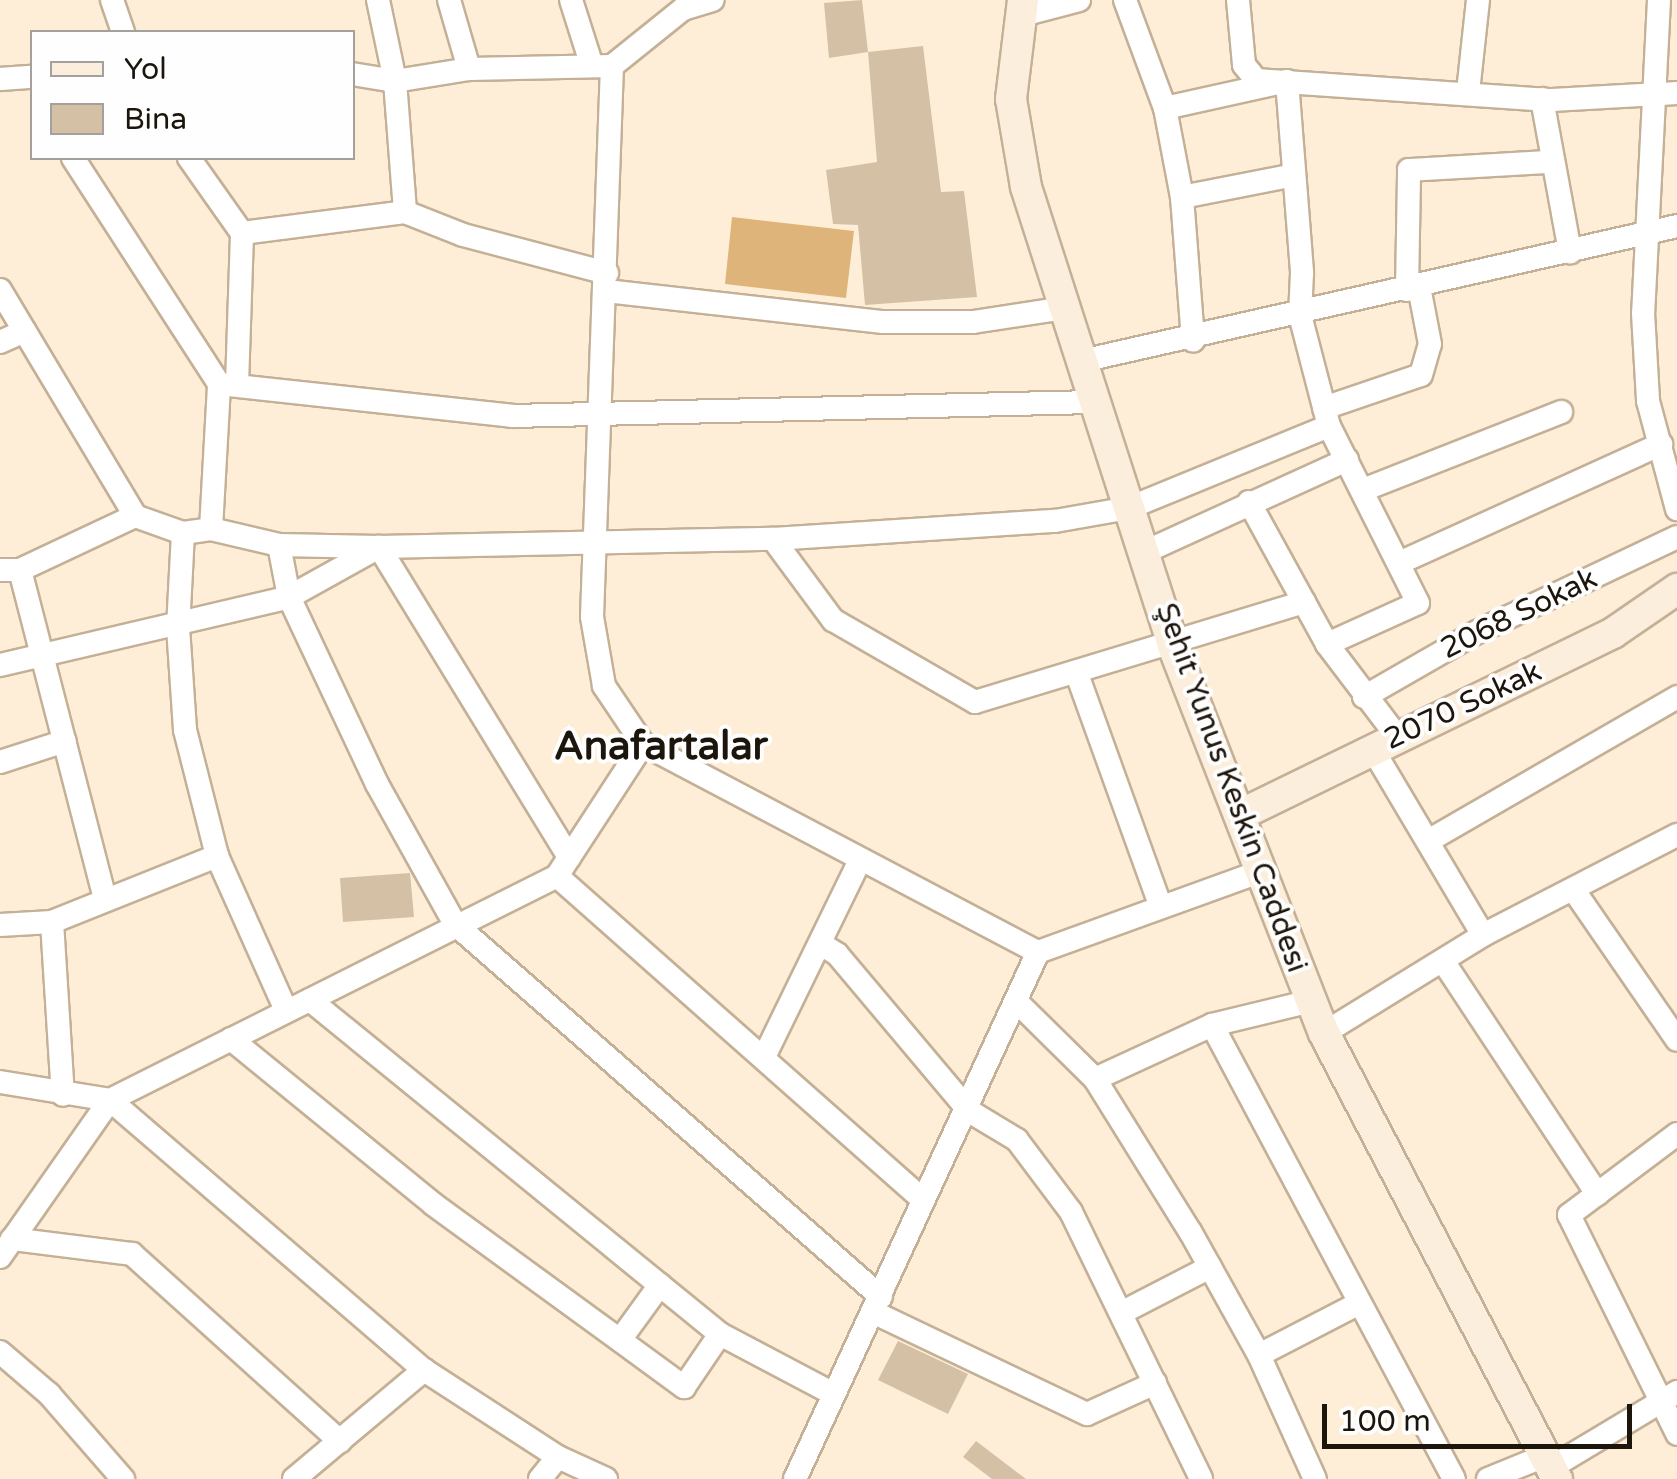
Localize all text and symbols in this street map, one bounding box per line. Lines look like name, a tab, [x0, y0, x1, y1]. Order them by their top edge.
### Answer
legend	[30, 30, 355, 160]
text: Yol	[124, 51, 167, 88]
text: Bina	[124, 101, 187, 138]
street label: 2068 Sokak	[1435, 561, 1603, 667]
street label: Şehit Yunus Keskin Caddesi	[1147, 598, 1315, 978]
street label: 2070 Sokak	[1379, 654, 1547, 758]
district label: Anafartalar	[554, 722, 768, 770]
scale bar	[1327, 1384, 1637, 1446]
text: 100 m	[1339, 1403, 1431, 1440]

